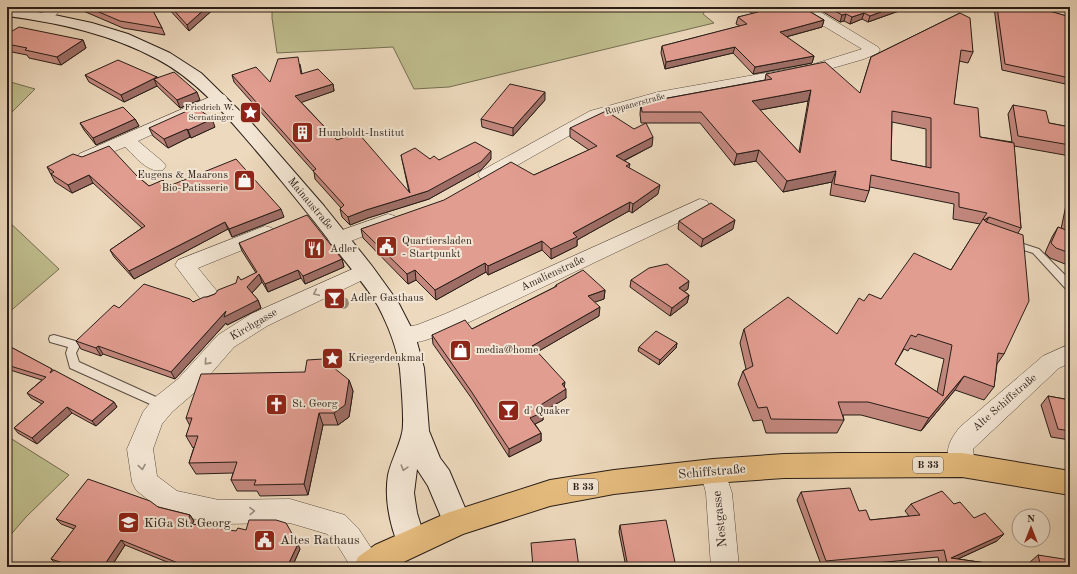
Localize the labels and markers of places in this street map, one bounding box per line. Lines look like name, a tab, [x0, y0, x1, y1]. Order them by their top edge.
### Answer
place icon: Friedrich W. Sernatinger	[237, 99, 263, 125]
place label: Friedrich W. Sernatinger	[185, 103, 234, 122]
building icon: Humboldt-Institut	[289, 120, 315, 146]
place label: Humboldt-Institut	[318, 128, 405, 139]
shop icon: Eugens & Maarons Bio-Patisserie	[231, 168, 257, 194]
place label: Eugens & Maarons Bio-Patisserie	[137, 170, 228, 194]
public building icon: Quartiersladen - Startpunkt	[374, 234, 400, 260]
restaurant icon: Adler	[302, 236, 328, 262]
place label: Quartiersladen - Startpunkt	[402, 236, 472, 260]
place label: Adler	[330, 244, 357, 255]
bar icon: Adler Gasthaus	[322, 285, 348, 311]
place label: Adler Gasthaus	[350, 293, 424, 304]
shop icon: media@home	[447, 337, 473, 363]
place icon: Kriegerdenkmal	[319, 345, 345, 371]
place label: media@home	[476, 345, 538, 356]
place label: Kriegerdenkmal	[348, 353, 424, 364]
church icon: St. Georg	[263, 391, 289, 417]
bar icon: d' Quaker	[495, 398, 521, 424]
place label: St. Georg	[292, 399, 338, 410]
place label: d' Quaker	[524, 406, 570, 417]
school or university icon: KiGa St. Georg	[115, 510, 141, 536]
place label: KiGa St. Georg	[144, 517, 231, 530]
public building icon: Altes Rathaus	[251, 527, 277, 553]
place label: Altes Rathaus	[280, 534, 360, 547]

